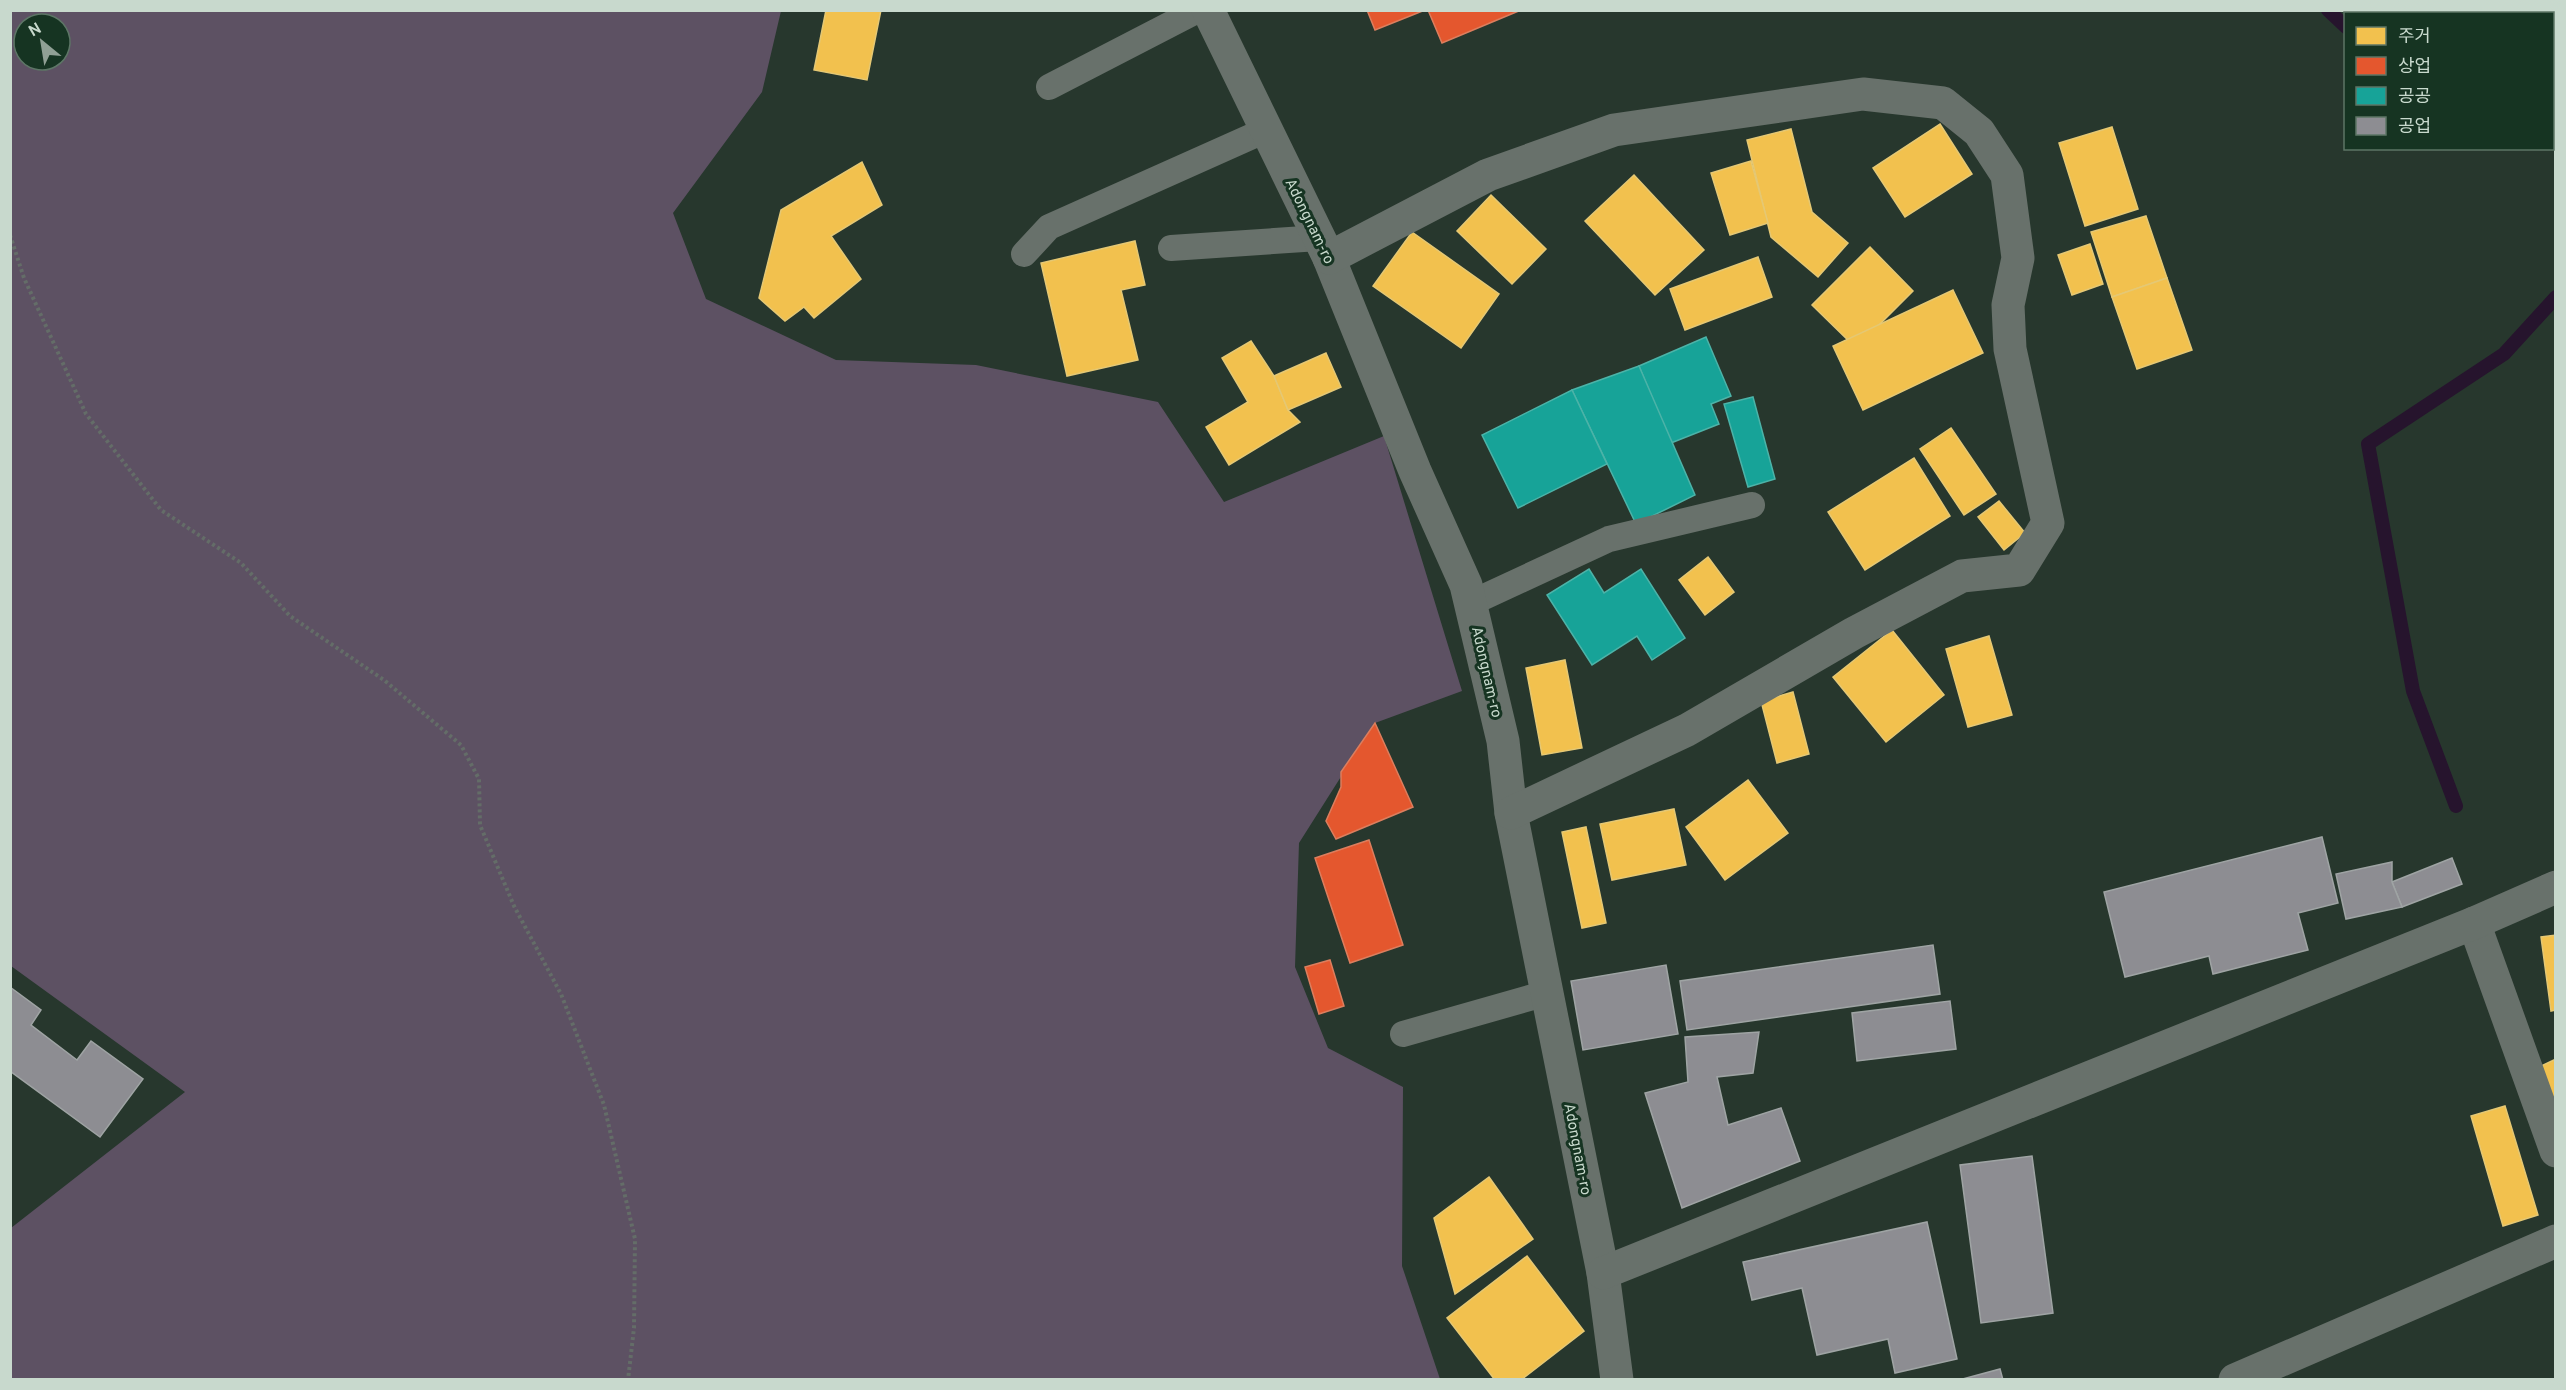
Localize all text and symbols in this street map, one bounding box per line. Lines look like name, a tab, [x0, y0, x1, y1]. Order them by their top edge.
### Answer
north arrow	[12, 12, 72, 72]
legend	[2344, 12, 2554, 150]
text: N	[26, 19, 45, 42]
text: 주거	[2398, 26, 2431, 49]
text: 상업	[2398, 56, 2431, 79]
text: 공공	[2398, 86, 2431, 109]
text: 공업	[2398, 116, 2431, 139]
street label: Adongnam-ro	[1280, 176, 1338, 268]
street label: Adongnam-ro	[1466, 625, 1505, 720]
street label: Adongnam-ro	[1558, 1102, 1595, 1197]

